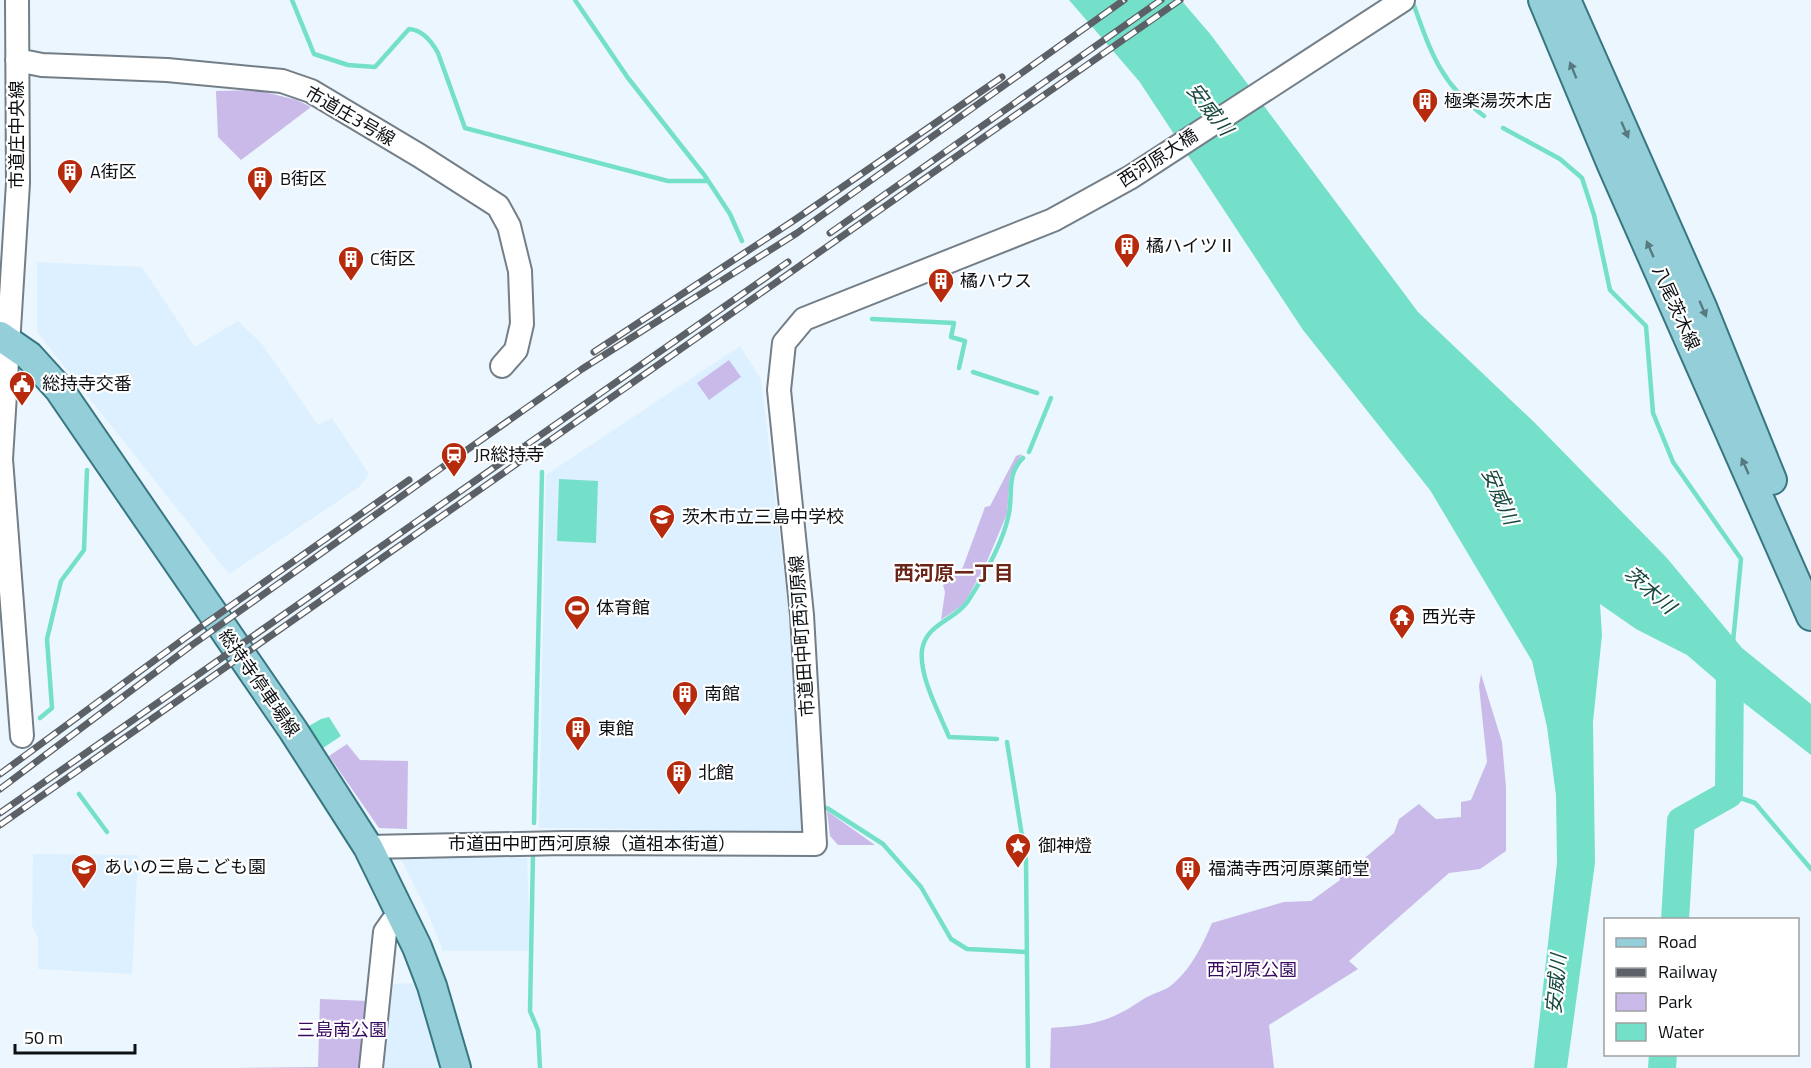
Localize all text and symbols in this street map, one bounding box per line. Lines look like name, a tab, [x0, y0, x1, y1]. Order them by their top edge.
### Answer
one-way arrow	[1568, 60, 1578, 78]
water label: 安威川	[1180, 76, 1242, 143]
street label: 市道庄3号線	[300, 79, 400, 152]
street label: 市道庄中央線	[3, 81, 30, 189]
building icon: 極楽湯茨木店	[1410, 86, 1440, 124]
place label: 極楽湯茨木店	[1444, 87, 1552, 114]
one-way arrow	[1620, 121, 1630, 139]
street label: 西河原大橋	[1113, 122, 1203, 193]
building icon: A街区	[55, 157, 85, 195]
place label: A街区	[90, 158, 137, 185]
building icon: B街区	[245, 164, 275, 202]
place label: B街区	[280, 165, 327, 192]
building icon: 橘ハイツⅡ	[1112, 231, 1142, 269]
place label: 橘ハイツⅡ	[1146, 232, 1236, 259]
one-way arrow	[1645, 240, 1654, 258]
building icon: C街区	[336, 244, 366, 282]
place label: C街区	[370, 245, 416, 272]
street label: 八尾茨木線	[1646, 261, 1707, 354]
building icon: 橘ハウス	[926, 266, 956, 304]
place label: 橘ハウス	[960, 267, 1032, 294]
one-way arrow	[1698, 300, 1708, 318]
public building icon: 総持寺交番	[7, 369, 37, 407]
place label: 総持寺交番	[42, 370, 132, 397]
station icon: JR総持寺	[439, 440, 469, 478]
place label: JR総持寺	[474, 441, 544, 468]
one-way arrow	[1740, 457, 1750, 475]
water label: 安威川	[1474, 462, 1528, 531]
school or university icon: 茨木市立三島中学校	[647, 502, 677, 540]
place label: 茨木市立三島中学校	[682, 503, 844, 530]
street label: 市道田中町西河原線	[782, 554, 821, 718]
district label: 西河原一丁目	[894, 557, 1014, 588]
water label: 茨木川	[1618, 558, 1685, 622]
sports icon: 体育館	[562, 593, 592, 631]
place label: 体育館	[596, 594, 650, 621]
temple icon: 西光寺	[1387, 602, 1417, 640]
place label: 西光寺	[1422, 603, 1476, 630]
street label: 総持寺停車場線	[212, 623, 307, 742]
building icon: 南館	[670, 679, 700, 717]
place label: 南館	[704, 680, 740, 707]
building icon: 東館	[563, 714, 593, 752]
place label: 東館	[598, 715, 634, 742]
building icon: 北館	[664, 758, 694, 796]
place label: 北館	[698, 759, 734, 786]
street label: 市道田中町西河原線（道祖本街道）	[448, 830, 736, 857]
place icon: 御神燈	[1003, 831, 1033, 869]
place label: 御神燈	[1038, 832, 1092, 859]
school or university icon: あいの三島こども園	[69, 852, 99, 890]
place label: あいの三島こども園	[104, 853, 266, 880]
building icon: 福満寺西河原薬師堂	[1173, 854, 1203, 892]
place label: 福満寺西河原薬師堂	[1208, 855, 1370, 882]
legend	[1604, 918, 1799, 1056]
text: Road	[1658, 928, 1697, 955]
water label: 安威川	[1537, 951, 1574, 1015]
park label: 西河原公園	[1207, 956, 1297, 983]
text: Railway	[1658, 958, 1718, 985]
text: Park	[1658, 988, 1693, 1015]
park label: 三島南公園	[297, 1016, 387, 1043]
scale bar	[15, 1017, 135, 1055]
text: Water	[1658, 1018, 1704, 1045]
text: 50 m	[24, 1024, 63, 1051]

